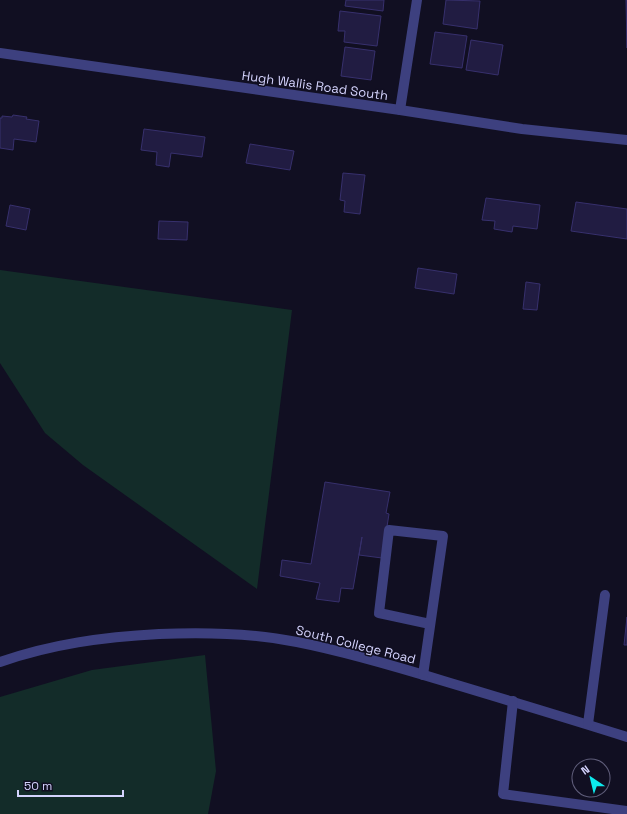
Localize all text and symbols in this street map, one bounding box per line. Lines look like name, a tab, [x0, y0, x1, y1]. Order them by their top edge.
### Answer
street label: Hugh Wallis Road South	[241, 67, 389, 104]
street label: South College Road	[294, 621, 418, 668]
north arrow	[571, 758, 611, 798]
text: N	[578, 762, 592, 778]
scale bar	[18, 772, 123, 798]
text: 50 m	[24, 778, 52, 794]

